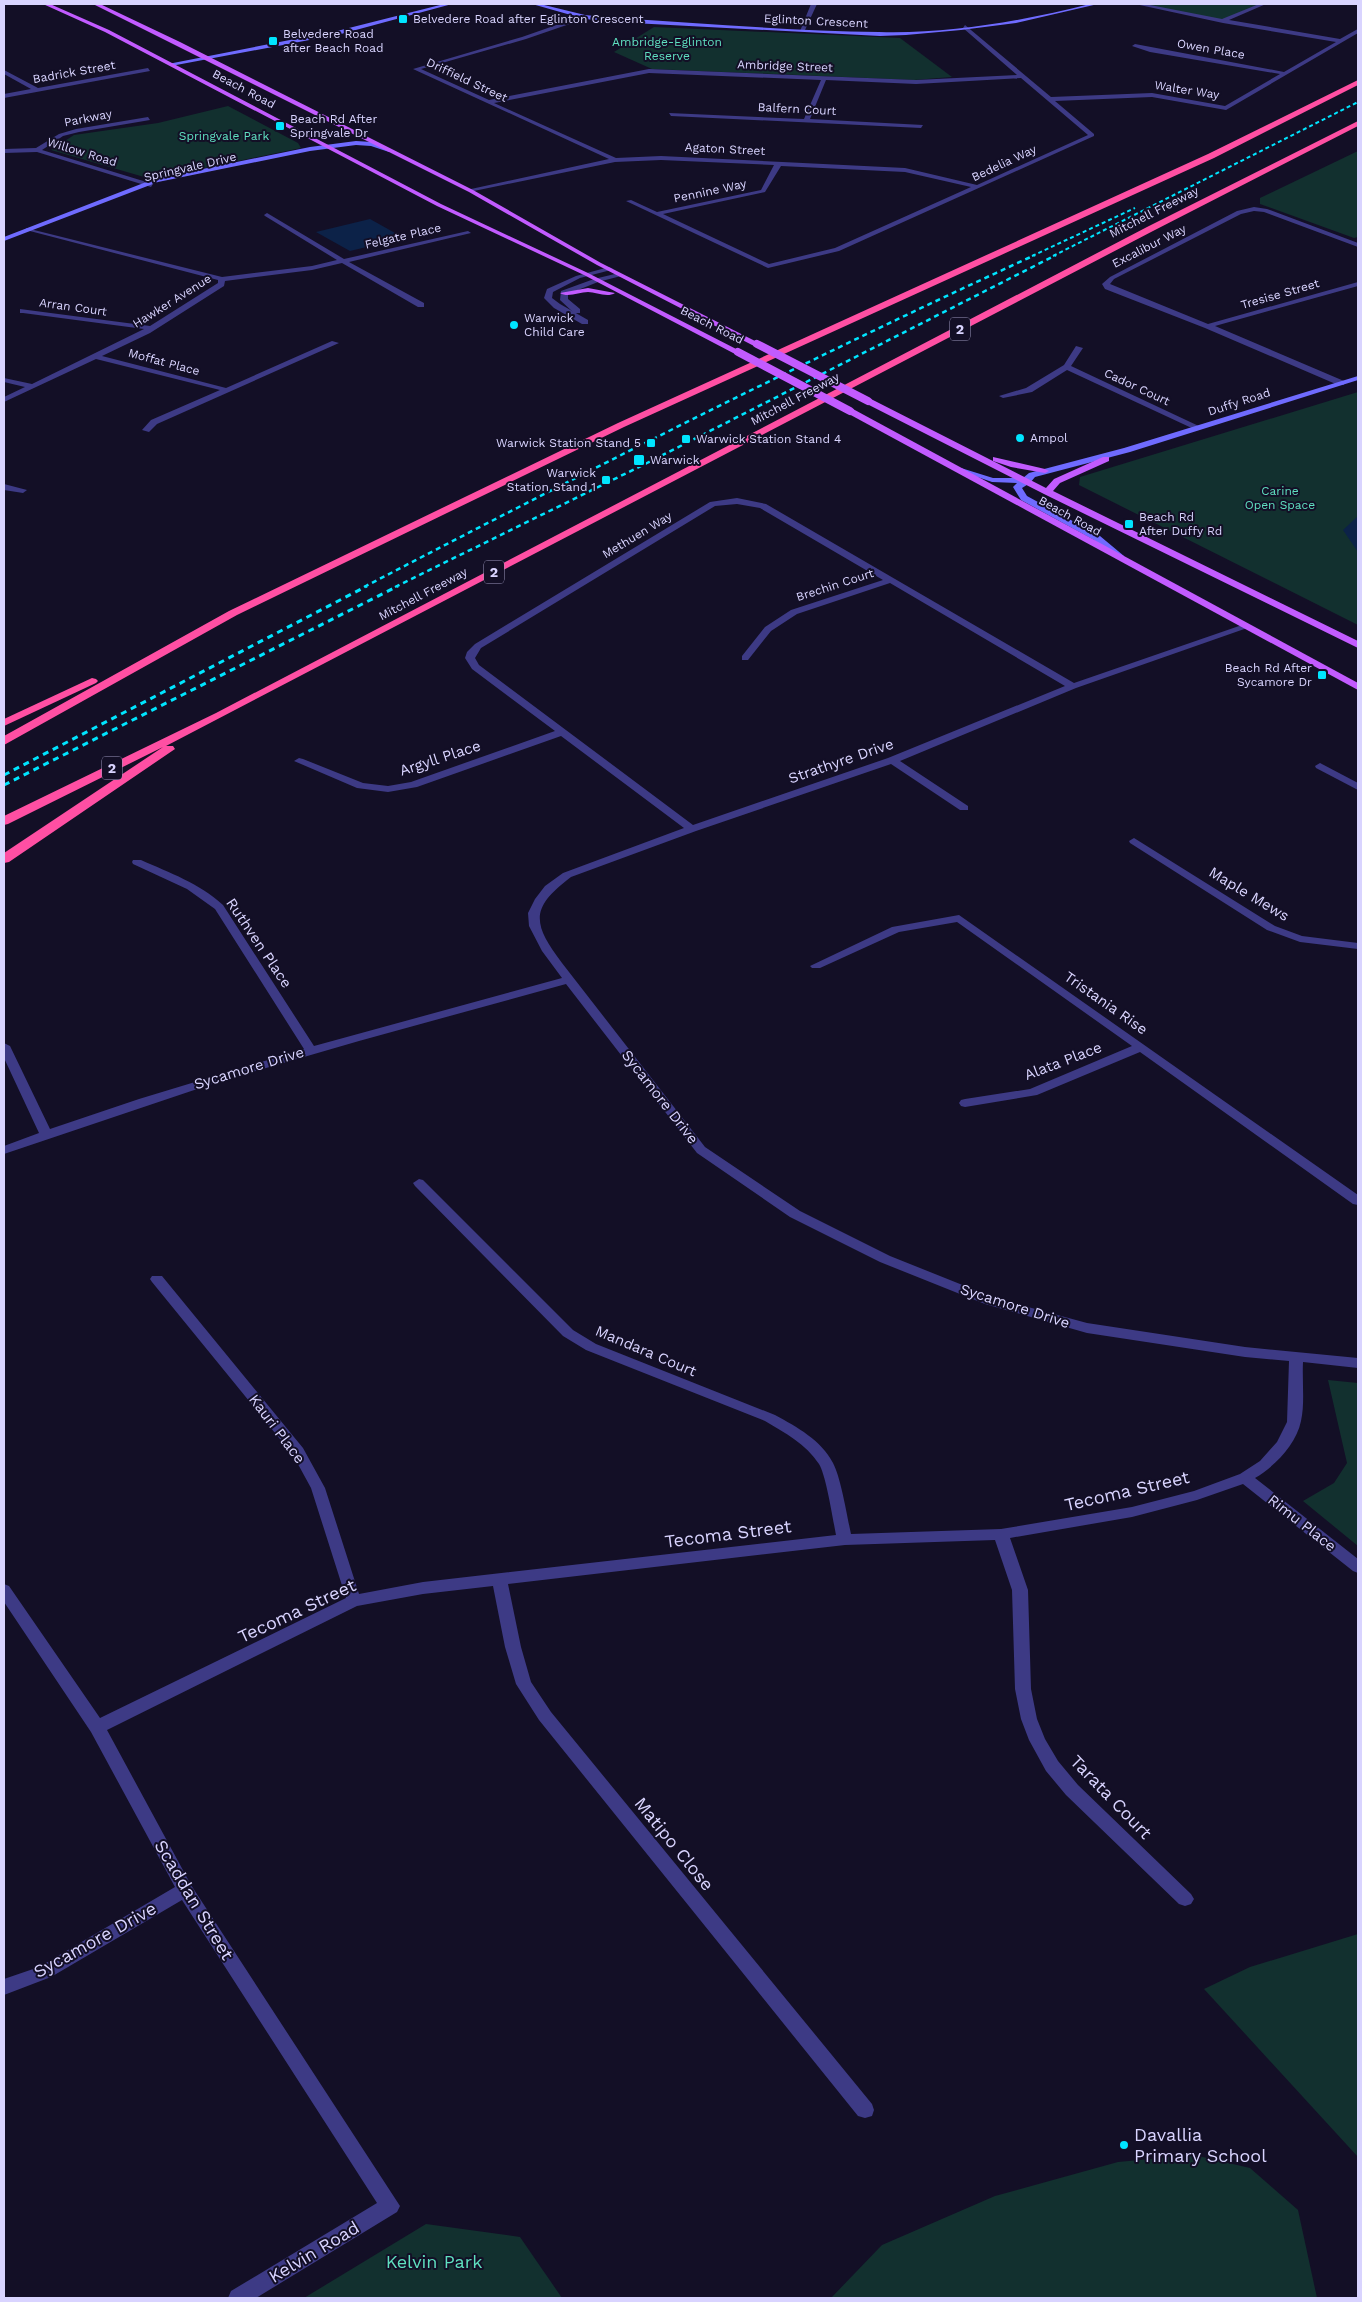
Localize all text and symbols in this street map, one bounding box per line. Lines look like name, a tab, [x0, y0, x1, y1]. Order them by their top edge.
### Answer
street label: Eglinton Crescent	[764, 11, 868, 31]
place label: Belvedere Road after Eglinton Crescent	[413, 12, 644, 26]
marker: Belvedere Road after Eglinton Crescent	[397, 13, 409, 25]
place label: Belvedere Road after Beach Road	[283, 27, 384, 55]
marker: Belvedere Road after Beach Road	[267, 35, 279, 47]
park label: Ambridge-Eglinton Reserve	[612, 35, 722, 63]
street label: Owen Place	[1176, 36, 1246, 62]
street label: Driffield Street	[424, 55, 510, 105]
street label: Ambridge Street	[737, 57, 833, 75]
street label: Badrick Street	[32, 58, 116, 86]
street label: Beach Road	[210, 67, 278, 111]
street label: Walter Way	[1154, 78, 1221, 102]
street label: Balfern Court	[757, 100, 837, 118]
street label: Parkway	[63, 106, 114, 129]
place label: Beach Rd After Springvale Dr	[290, 112, 377, 140]
marker: Beach Rd After Springvale Dr	[274, 120, 286, 132]
park label: Springvale Park	[179, 129, 269, 143]
street label: Willow Road	[45, 135, 119, 169]
street label: Agaton Street	[684, 140, 766, 158]
street label: Bedelia Way	[969, 142, 1039, 184]
street label: Springvale Drive	[142, 150, 238, 184]
street label: Pennine Way	[672, 176, 748, 206]
street label: Mitchell Freeway	[1107, 183, 1202, 241]
street label: Felgate Place	[364, 220, 442, 252]
street label: Excalibur Way	[1110, 221, 1189, 271]
street label: Hawker Avenue	[130, 271, 214, 331]
street label: Tresise Street	[1239, 276, 1321, 312]
street label: Arran Court	[38, 295, 108, 319]
street label: Beach Road	[678, 303, 746, 347]
place label: Warwick Child Care	[524, 311, 585, 339]
road number: 2	[950, 318, 970, 340]
marker: Warwick Child Care	[508, 319, 520, 331]
street label: Moffat Place	[127, 346, 201, 378]
street label: Cador Court	[1102, 366, 1172, 408]
street label: Mitchell Freeway	[748, 369, 842, 428]
street label: Duffy Road	[1206, 385, 1272, 419]
place label: Ampol	[1030, 431, 1068, 445]
place label: Warwick Station Stand 4	[696, 432, 841, 446]
marker: Ampol	[1014, 432, 1026, 444]
marker: Warwick Station Stand 4	[680, 433, 692, 445]
place label: Warwick Station Stand 5	[496, 436, 641, 450]
marker: Warwick Station Stand 5	[645, 437, 657, 449]
marker: Warwick	[632, 453, 646, 467]
place label: Warwick	[650, 453, 700, 467]
place label: Warwick Station Stand 1	[507, 466, 596, 494]
marker: Warwick Station Stand 1	[600, 474, 612, 486]
park label: Carine Open Space	[1245, 484, 1315, 512]
street label: Beach Road	[1036, 493, 1104, 539]
street label: Methuen Way	[600, 508, 675, 561]
place label: Beach Rd After Duffy Rd	[1139, 510, 1222, 538]
marker: Beach Rd After Duffy Rd	[1123, 518, 1135, 530]
road number: 2	[484, 560, 504, 584]
street label: Mitchell Freeway	[376, 564, 470, 623]
street label: Brechin Court	[794, 566, 876, 604]
place label: Beach Rd After Sycamore Dr	[1225, 661, 1312, 689]
marker: Beach Rd After Sycamore Dr	[1316, 669, 1328, 681]
street label: Strathyre Drive	[786, 735, 896, 787]
street label: Argyll Place	[397, 736, 483, 780]
road number: 2	[102, 756, 122, 780]
street label: Maple Mews	[1206, 863, 1292, 925]
street label: Ruthven Place	[222, 895, 296, 991]
street label: Tristania Rise	[1061, 968, 1151, 1038]
street label: Alata Place	[1022, 1038, 1104, 1084]
street label: Sycamore Drive	[192, 1043, 306, 1093]
street label: Sycamore Drive	[618, 1046, 702, 1148]
street label: Sycamore Drive	[958, 1280, 1072, 1332]
street label: Mandara Court	[593, 1322, 700, 1381]
street label: Kauri Place	[245, 1391, 309, 1467]
street label: Tecoma Street	[1062, 1466, 1192, 1515]
street label: Rimu Place	[1264, 1491, 1340, 1555]
street label: Tecoma Street	[663, 1515, 793, 1552]
street label: Tecoma Street	[235, 1574, 359, 1647]
street label: Tarata Court	[1066, 1750, 1157, 1843]
street label: Matipo Close	[630, 1793, 718, 1895]
street label: Scaddan Street	[150, 1836, 239, 1964]
street label: Sycamore Drive	[30, 1897, 160, 1982]
place label: Davallia Primary School	[1134, 2124, 1267, 2166]
marker: Davallia Primary School	[1118, 2139, 1130, 2151]
street label: Kelvin Road	[265, 2216, 363, 2287]
park label: Kelvin Park	[386, 2251, 482, 2272]

